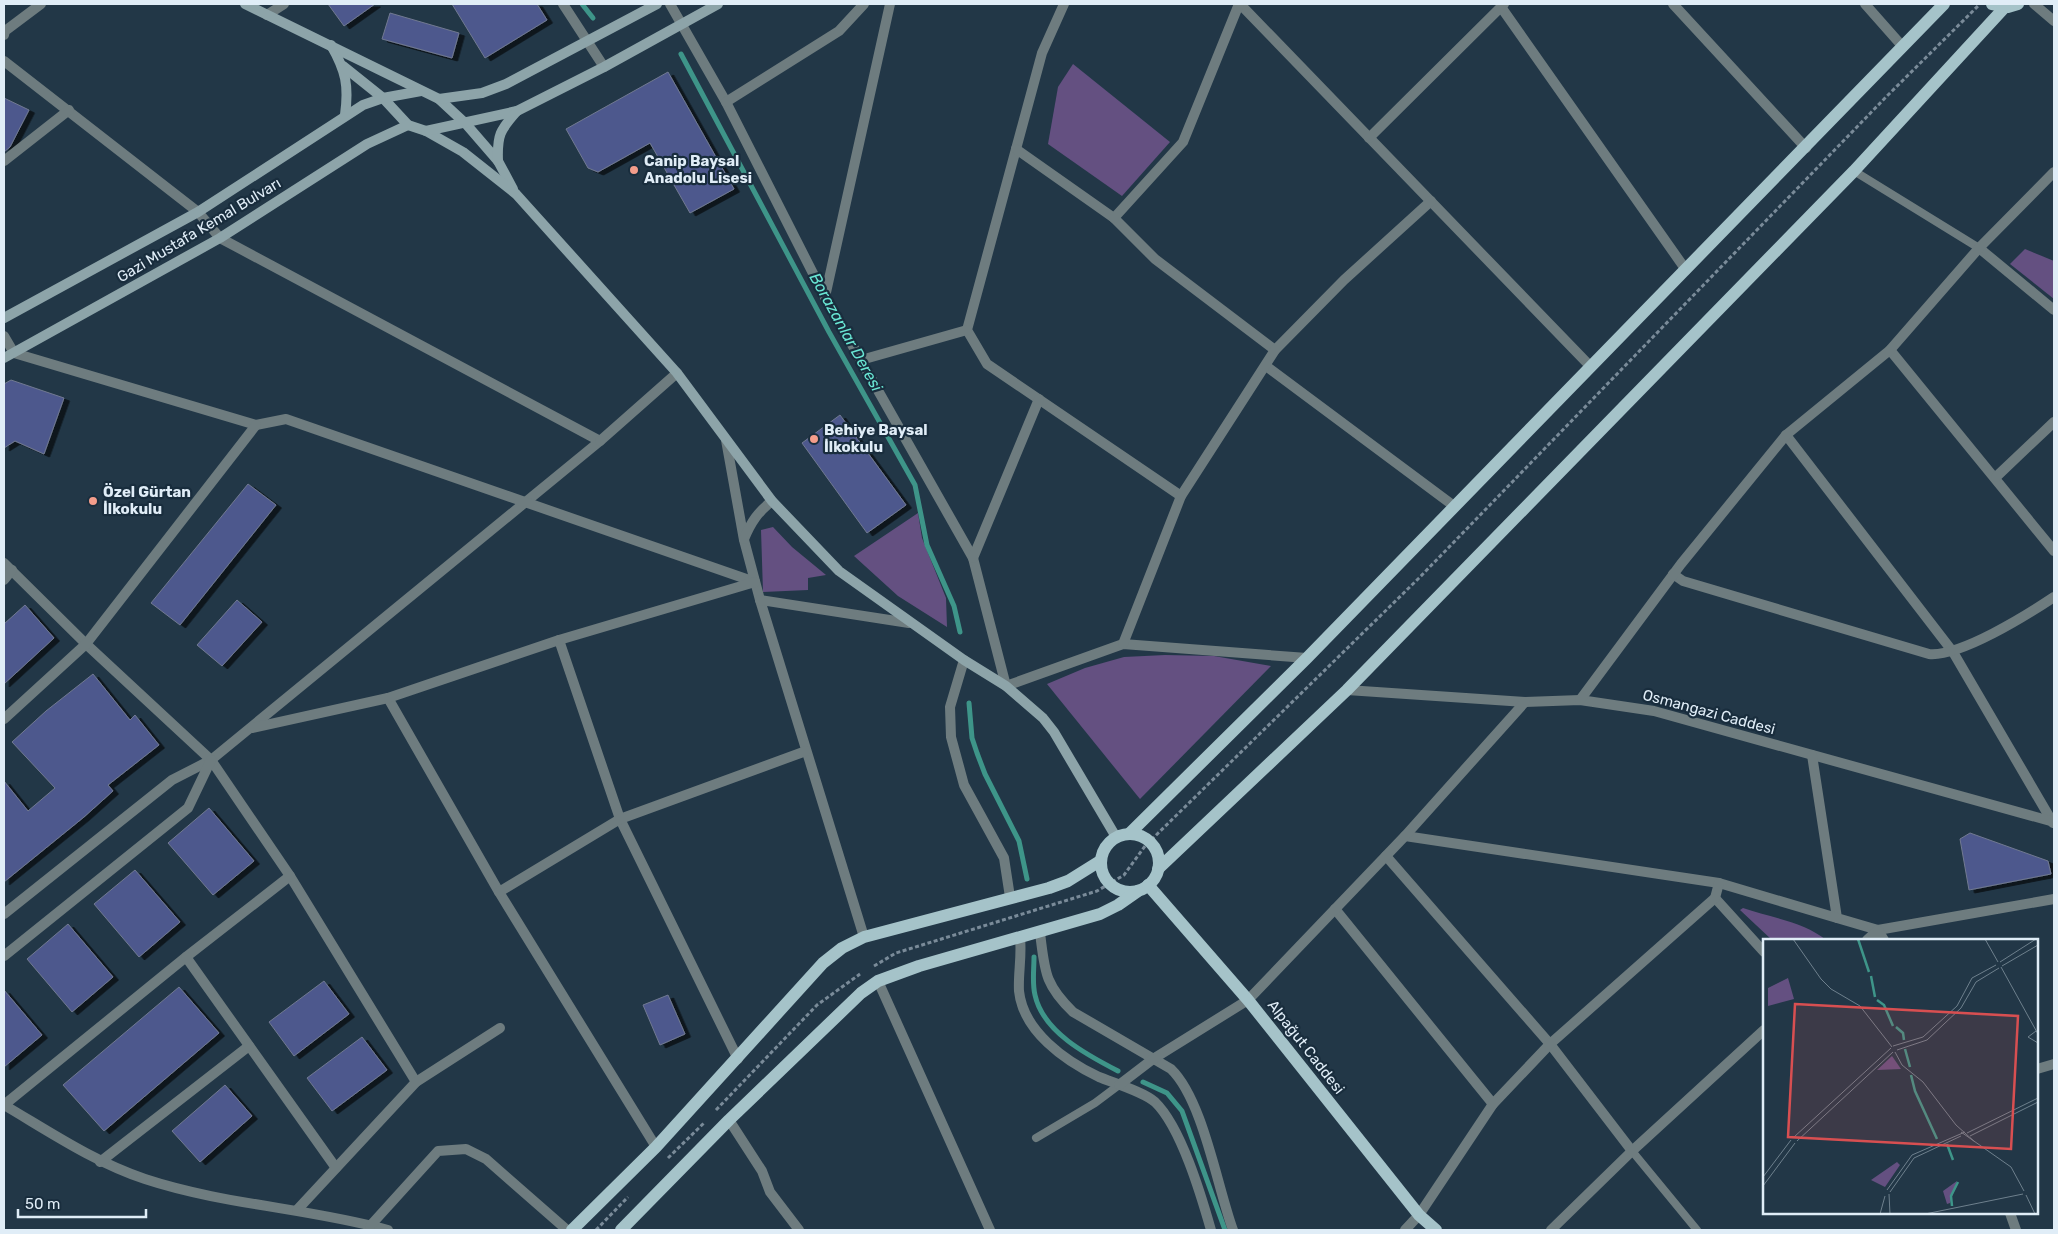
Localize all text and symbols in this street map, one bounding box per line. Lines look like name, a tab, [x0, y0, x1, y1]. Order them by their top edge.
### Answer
place label: Canip Baysal Anadolu Lisesi	[644, 152, 752, 187]
marker: Canip Baysal Anadolu Lisesi	[628, 164, 640, 176]
street label: Gazi Mustafa Kemal Bulvarı	[114, 174, 284, 286]
water label: Borazanlar Deresi	[806, 269, 887, 396]
place label: Behiye Baysal İlkokulu	[824, 421, 928, 456]
marker: Behiye Baysal İlkokulu	[808, 433, 820, 445]
place label: Özel Gürtan İlkokulu	[103, 483, 191, 518]
marker: Özel Gürtan İlkokulu	[87, 495, 99, 507]
street label: Osmangazi Caddesi	[1641, 686, 1777, 738]
inset map	[1763, 939, 2038, 1214]
street label: Alpağut Caddesi	[1264, 996, 1348, 1098]
scale bar	[18, 1186, 145, 1218]
text: 50 m	[25, 1195, 60, 1213]

